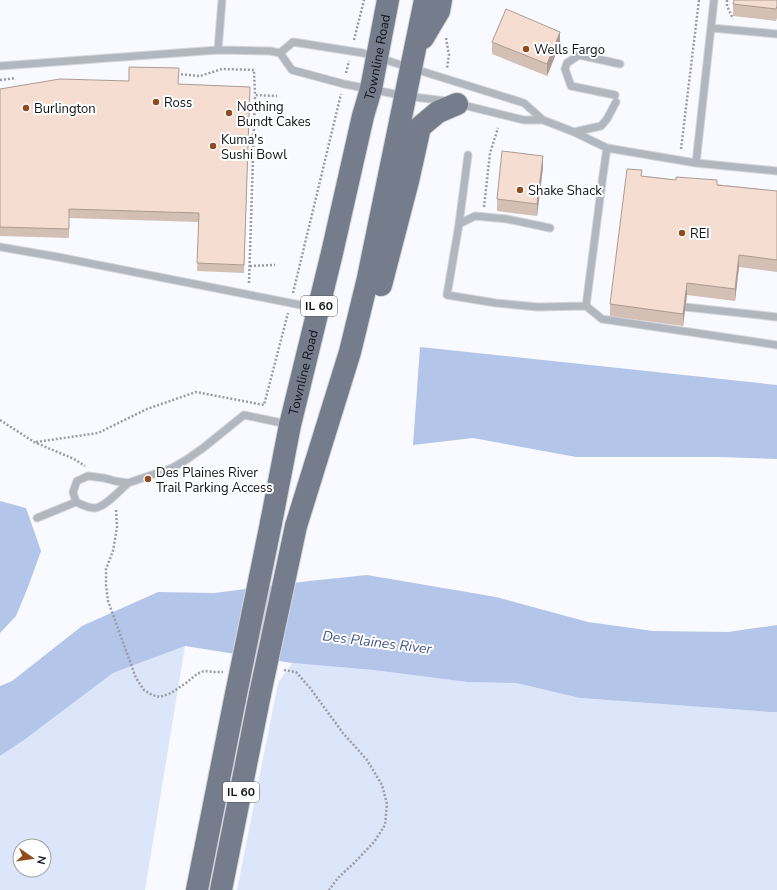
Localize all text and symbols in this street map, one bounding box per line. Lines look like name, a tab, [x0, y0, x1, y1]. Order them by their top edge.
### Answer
street label: Townline Road	[360, 13, 395, 102]
place label: Wells Fargo	[534, 41, 605, 59]
marker: Wells Fargo	[521, 44, 531, 54]
place label: Ross	[164, 94, 192, 112]
marker: Ross	[151, 97, 161, 107]
place label: Nothing Bundt Cakes	[237, 98, 311, 131]
place label: Burlington	[34, 100, 96, 118]
marker: Burlington	[21, 103, 31, 113]
marker: Nothing Bundt Cakes	[224, 108, 234, 118]
place label: Kuma's Sushi Bowl	[221, 131, 287, 164]
marker: Kuma's Sushi Bowl	[208, 141, 218, 151]
place label: Shake Shack	[528, 182, 602, 200]
marker: Shake Shack	[515, 185, 525, 195]
place label: REI	[690, 225, 710, 243]
marker: REI	[677, 228, 687, 238]
road number: IL 60	[301, 296, 337, 316]
street label: Townline Road	[285, 328, 323, 417]
place label: Des Plaines River Trail Parking Access	[156, 464, 272, 497]
marker: Des Plaines River Trail Parking Access	[143, 474, 153, 484]
water label: Des Plaines River	[321, 626, 434, 659]
road number: IL 60	[223, 782, 259, 802]
north arrow	[12, 838, 52, 878]
text: N	[33, 854, 49, 866]

